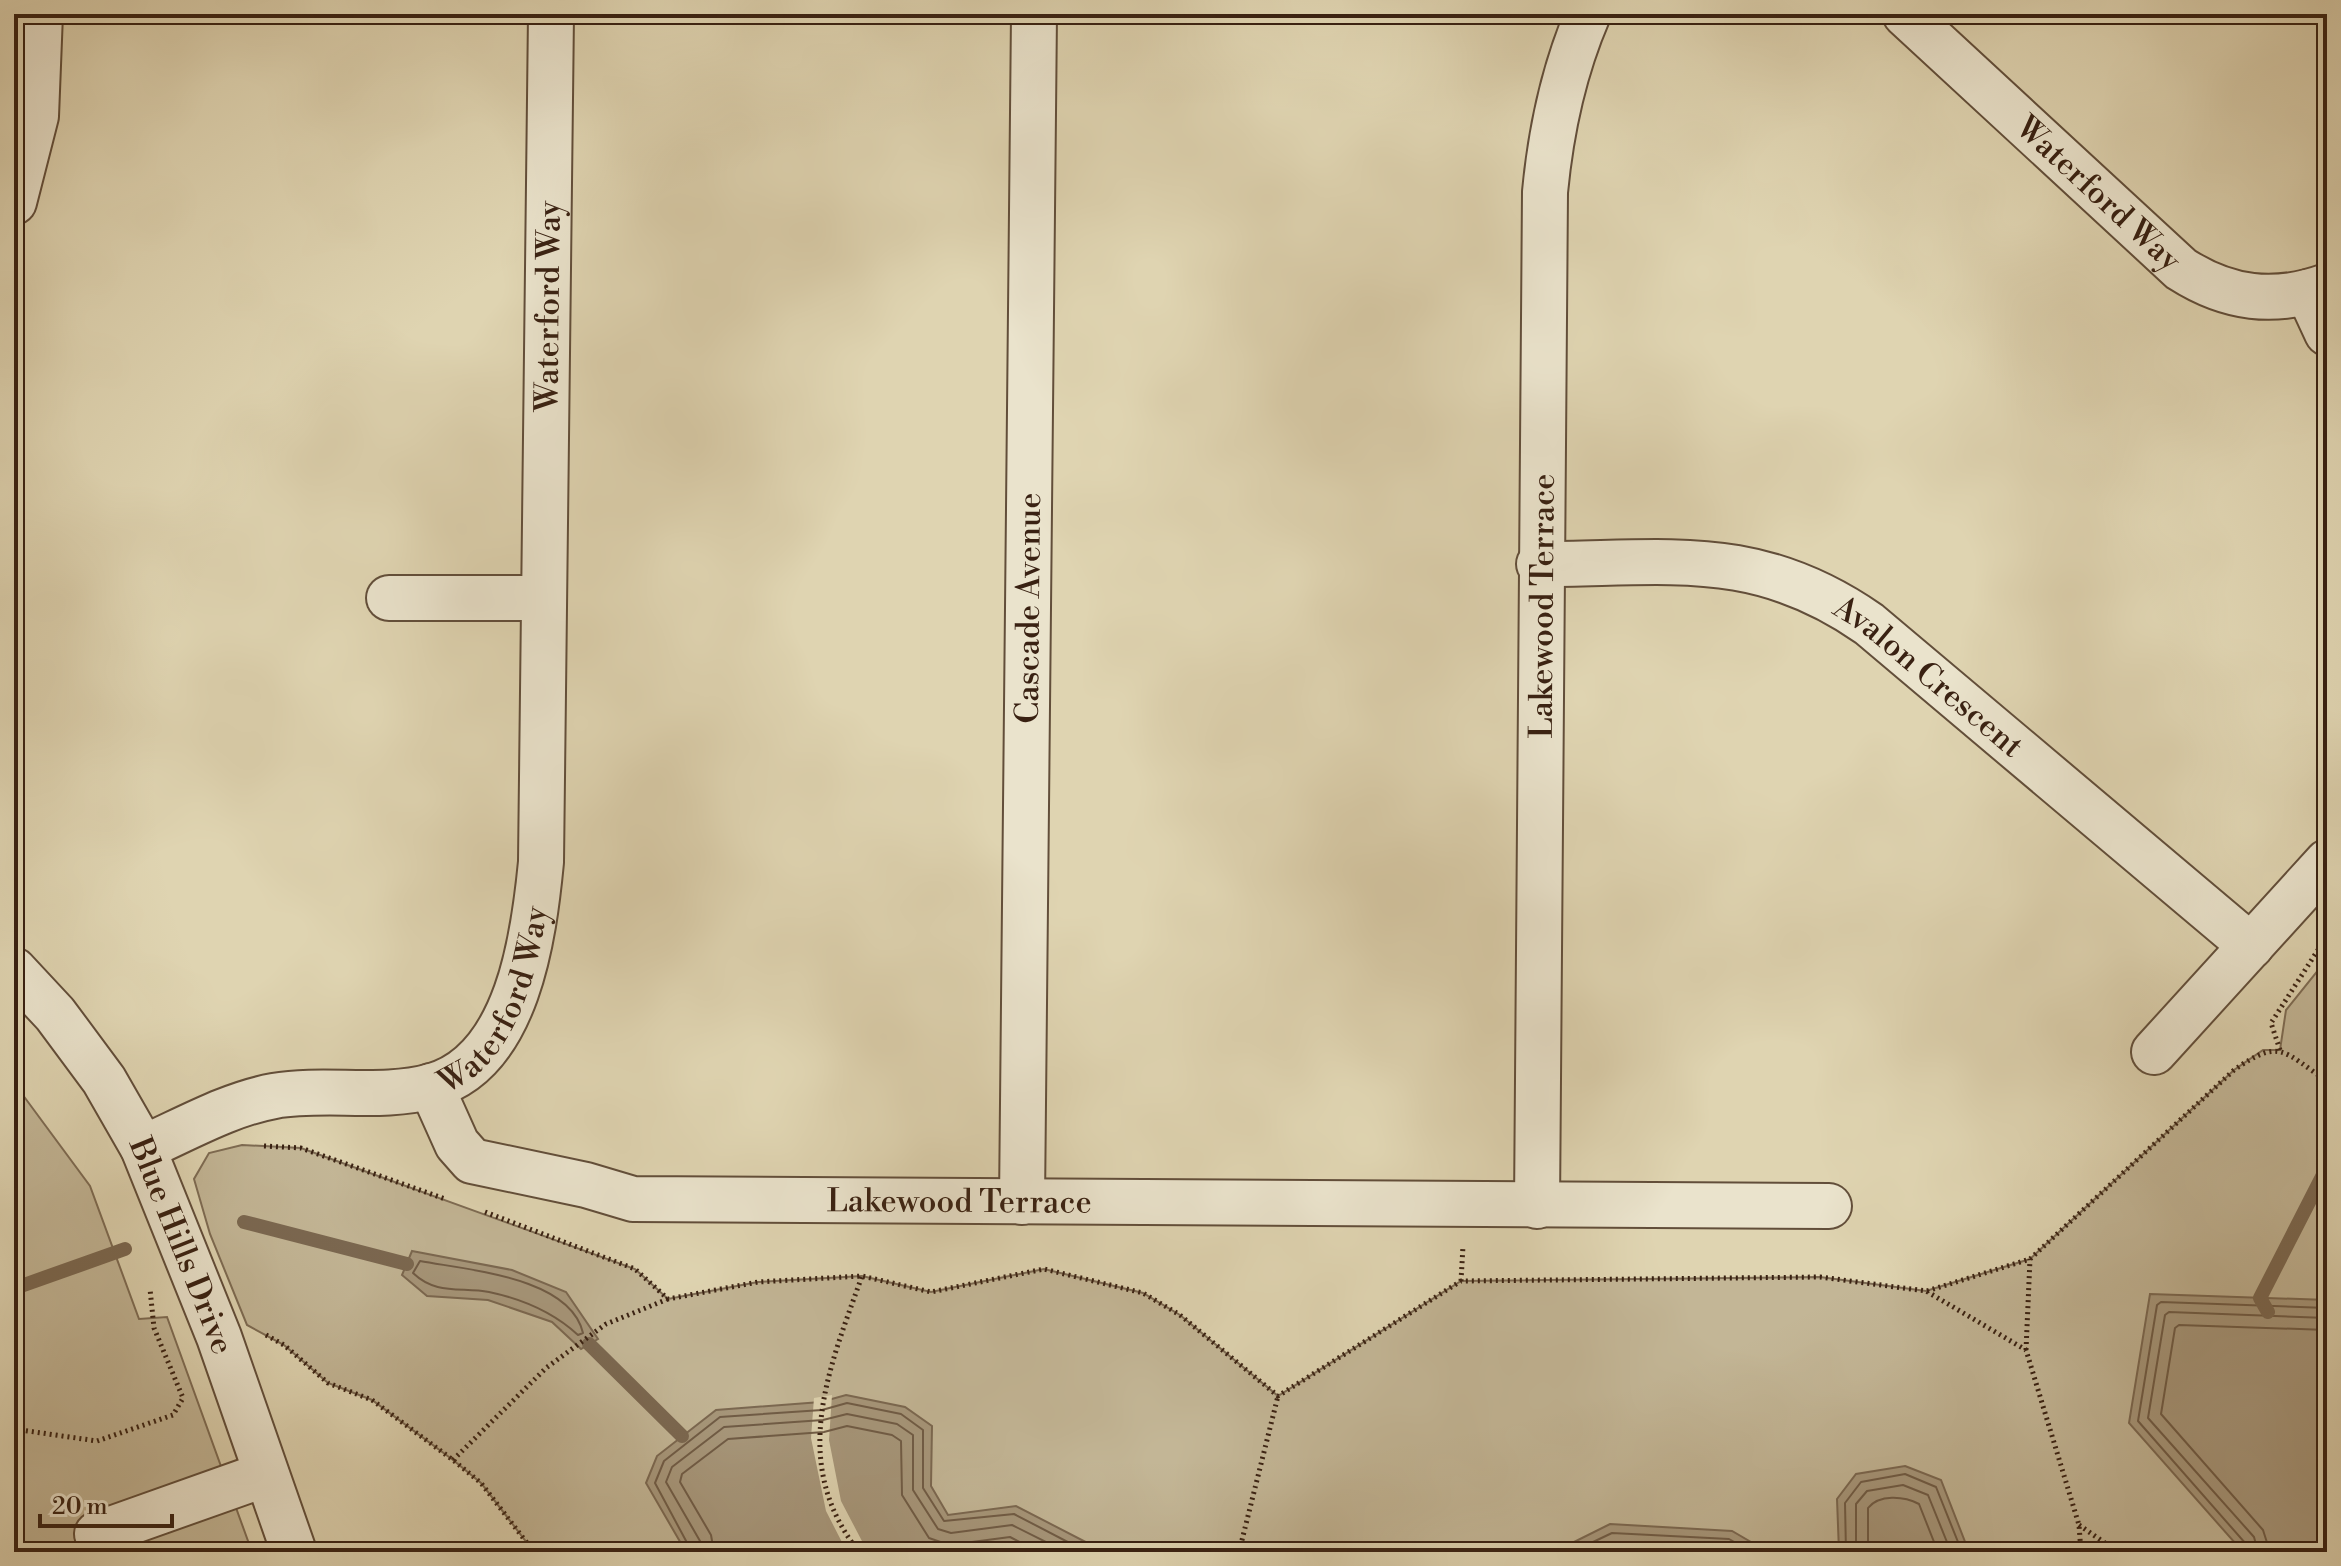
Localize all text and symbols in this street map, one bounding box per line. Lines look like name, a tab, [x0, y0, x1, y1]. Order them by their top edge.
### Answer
street label: Waterford Way	[2007, 107, 2190, 280]
street label: Waterford Way	[527, 200, 570, 413]
street label: Lakewood Terrace	[1522, 473, 1564, 739]
street label: Cascade Avenue	[1008, 492, 1050, 724]
street label: Avalon Crescent	[1825, 587, 2031, 766]
street label: Waterford Way	[431, 903, 557, 1103]
street label: Blue Hills Drive	[119, 1131, 242, 1360]
street label: Lakewood Terrace	[827, 1181, 1092, 1223]
scale bar	[40, 1478, 172, 1528]
text: 20 m	[52, 1492, 108, 1522]

